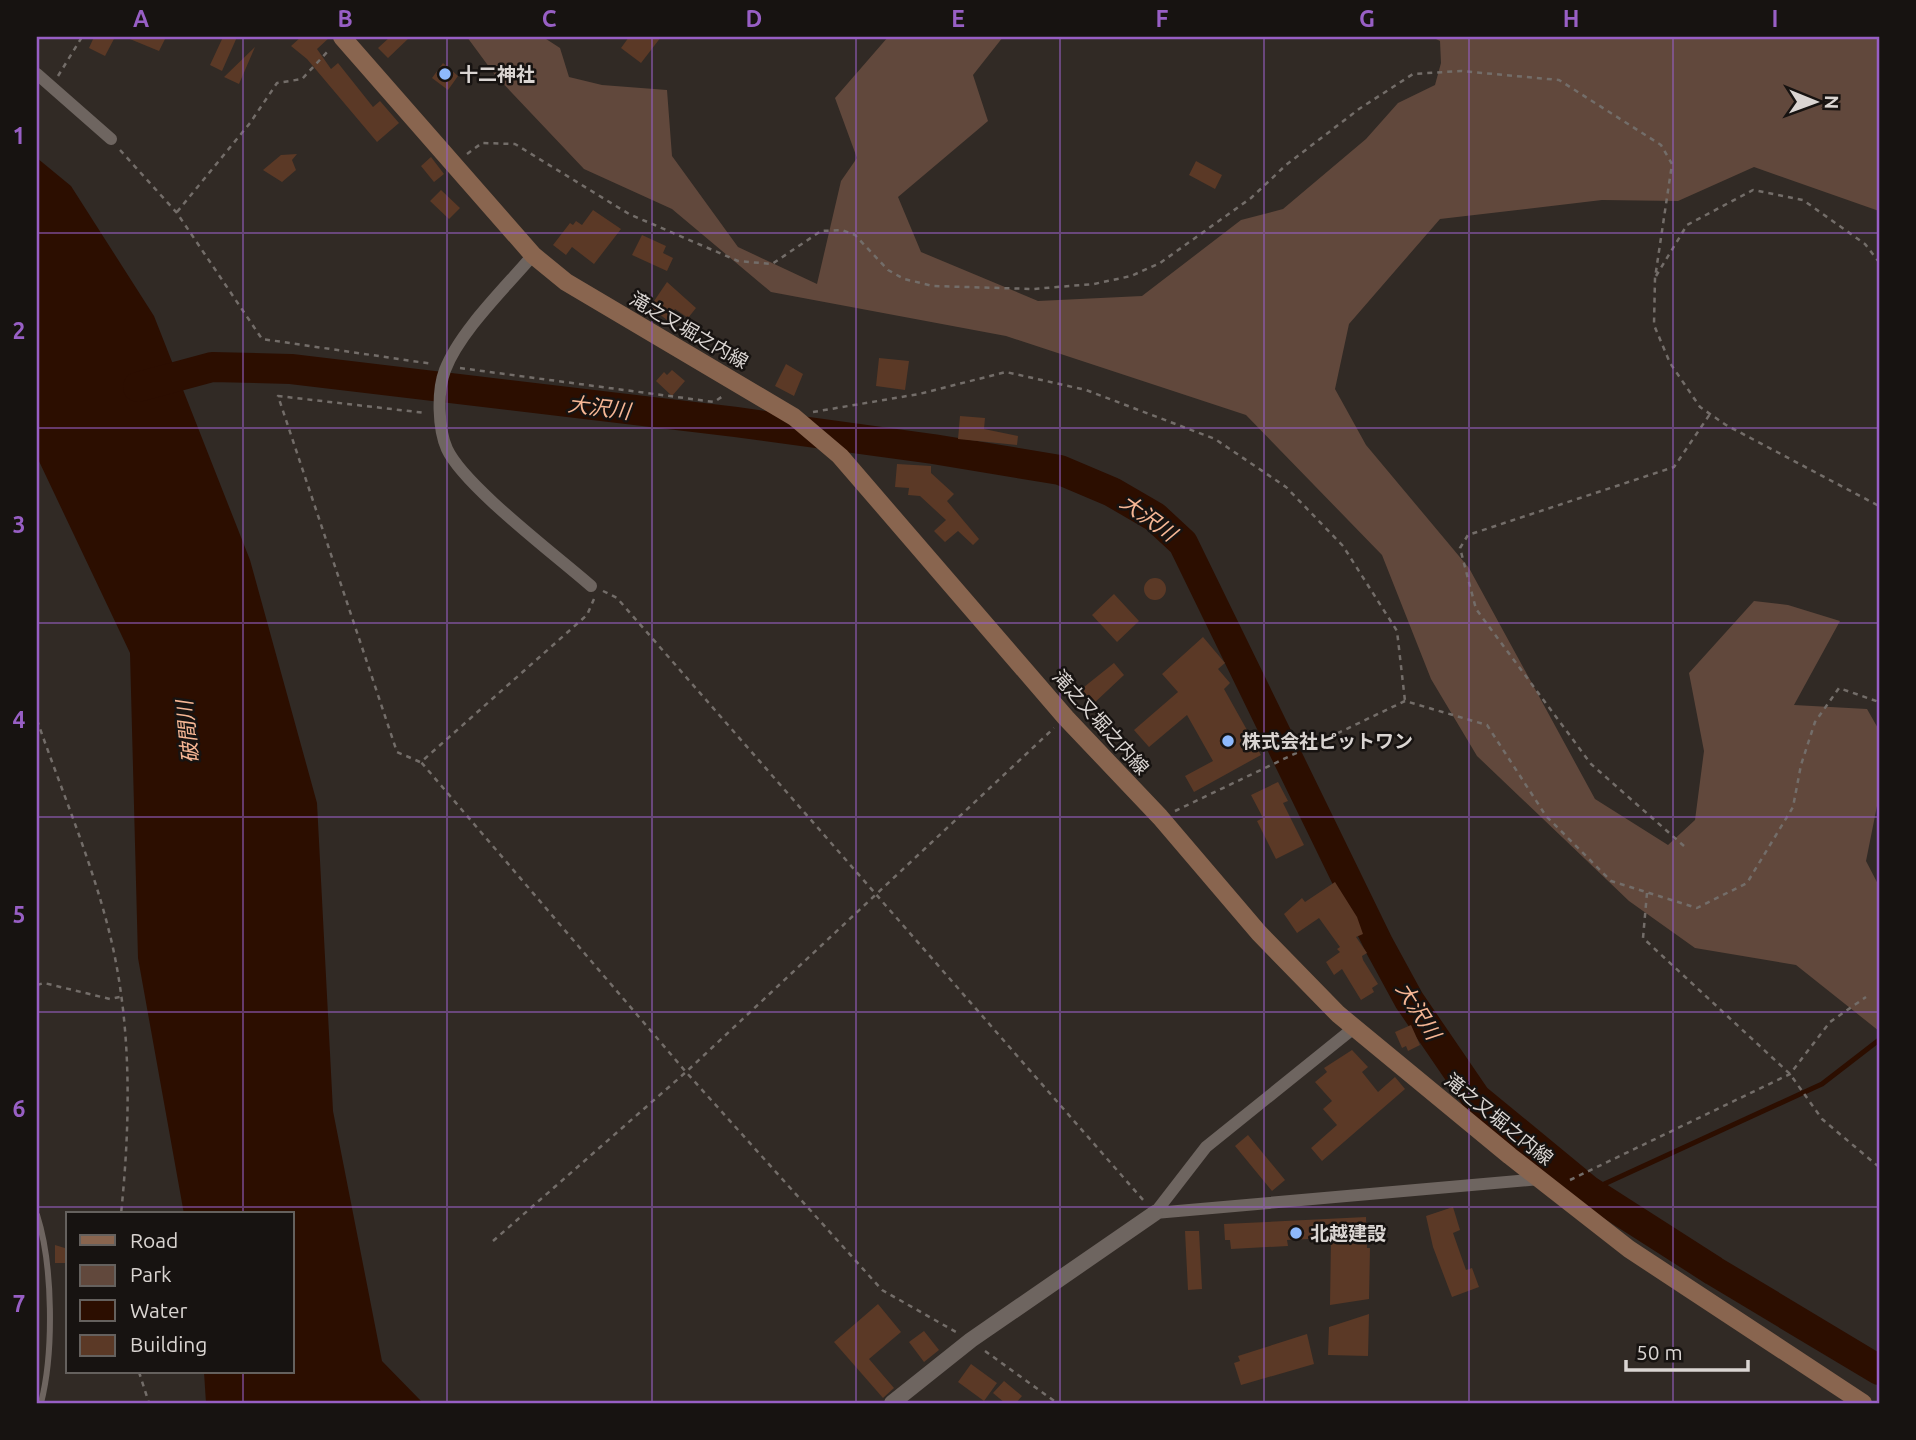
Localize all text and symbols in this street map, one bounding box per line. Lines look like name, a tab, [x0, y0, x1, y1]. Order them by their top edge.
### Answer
text: A	[133, 6, 149, 31]
text: B	[337, 6, 353, 31]
text: C	[542, 6, 557, 31]
text: D	[746, 6, 762, 31]
text: E	[951, 6, 965, 31]
text: F	[1156, 6, 1169, 31]
text: G	[1359, 6, 1375, 31]
text: H	[1563, 6, 1579, 31]
text: I	[1772, 6, 1778, 31]
place label: 十二神社	[459, 63, 535, 85]
marker: 十二神社	[437, 66, 453, 82]
north arrow	[1780, 66, 1850, 136]
text: N	[1821, 95, 1843, 110]
text: 1	[13, 123, 25, 148]
street label: 滝之又堀之内線	[626, 287, 752, 373]
text: 2	[13, 318, 25, 343]
water label: 大沢川	[566, 391, 634, 423]
water label: 大沢川	[1116, 489, 1183, 547]
text: 3	[13, 512, 25, 537]
street label: 滝之又堀之内線	[1048, 665, 1154, 779]
water label: 破間川	[172, 698, 202, 765]
text: 4	[13, 707, 26, 732]
place label: 株式会社ピットワン	[1242, 730, 1413, 752]
marker: 株式会社ピットワン	[1220, 733, 1236, 749]
text: 5	[13, 902, 25, 927]
water label: 大沢川	[1392, 977, 1447, 1045]
street label: 滝之又堀之内線	[1440, 1069, 1558, 1169]
text: 6	[13, 1096, 26, 1121]
legend	[66, 1212, 294, 1374]
place label: 北越建設	[1310, 1222, 1386, 1244]
marker: 北越建設	[1288, 1225, 1304, 1241]
text: Road	[130, 1228, 178, 1252]
text: Park	[130, 1262, 172, 1286]
text: 7	[13, 1291, 25, 1316]
text: Water	[130, 1298, 188, 1322]
scale bar	[1626, 1328, 1748, 1372]
text: Building	[130, 1332, 207, 1356]
text: 50 m	[1636, 1340, 1683, 1364]

